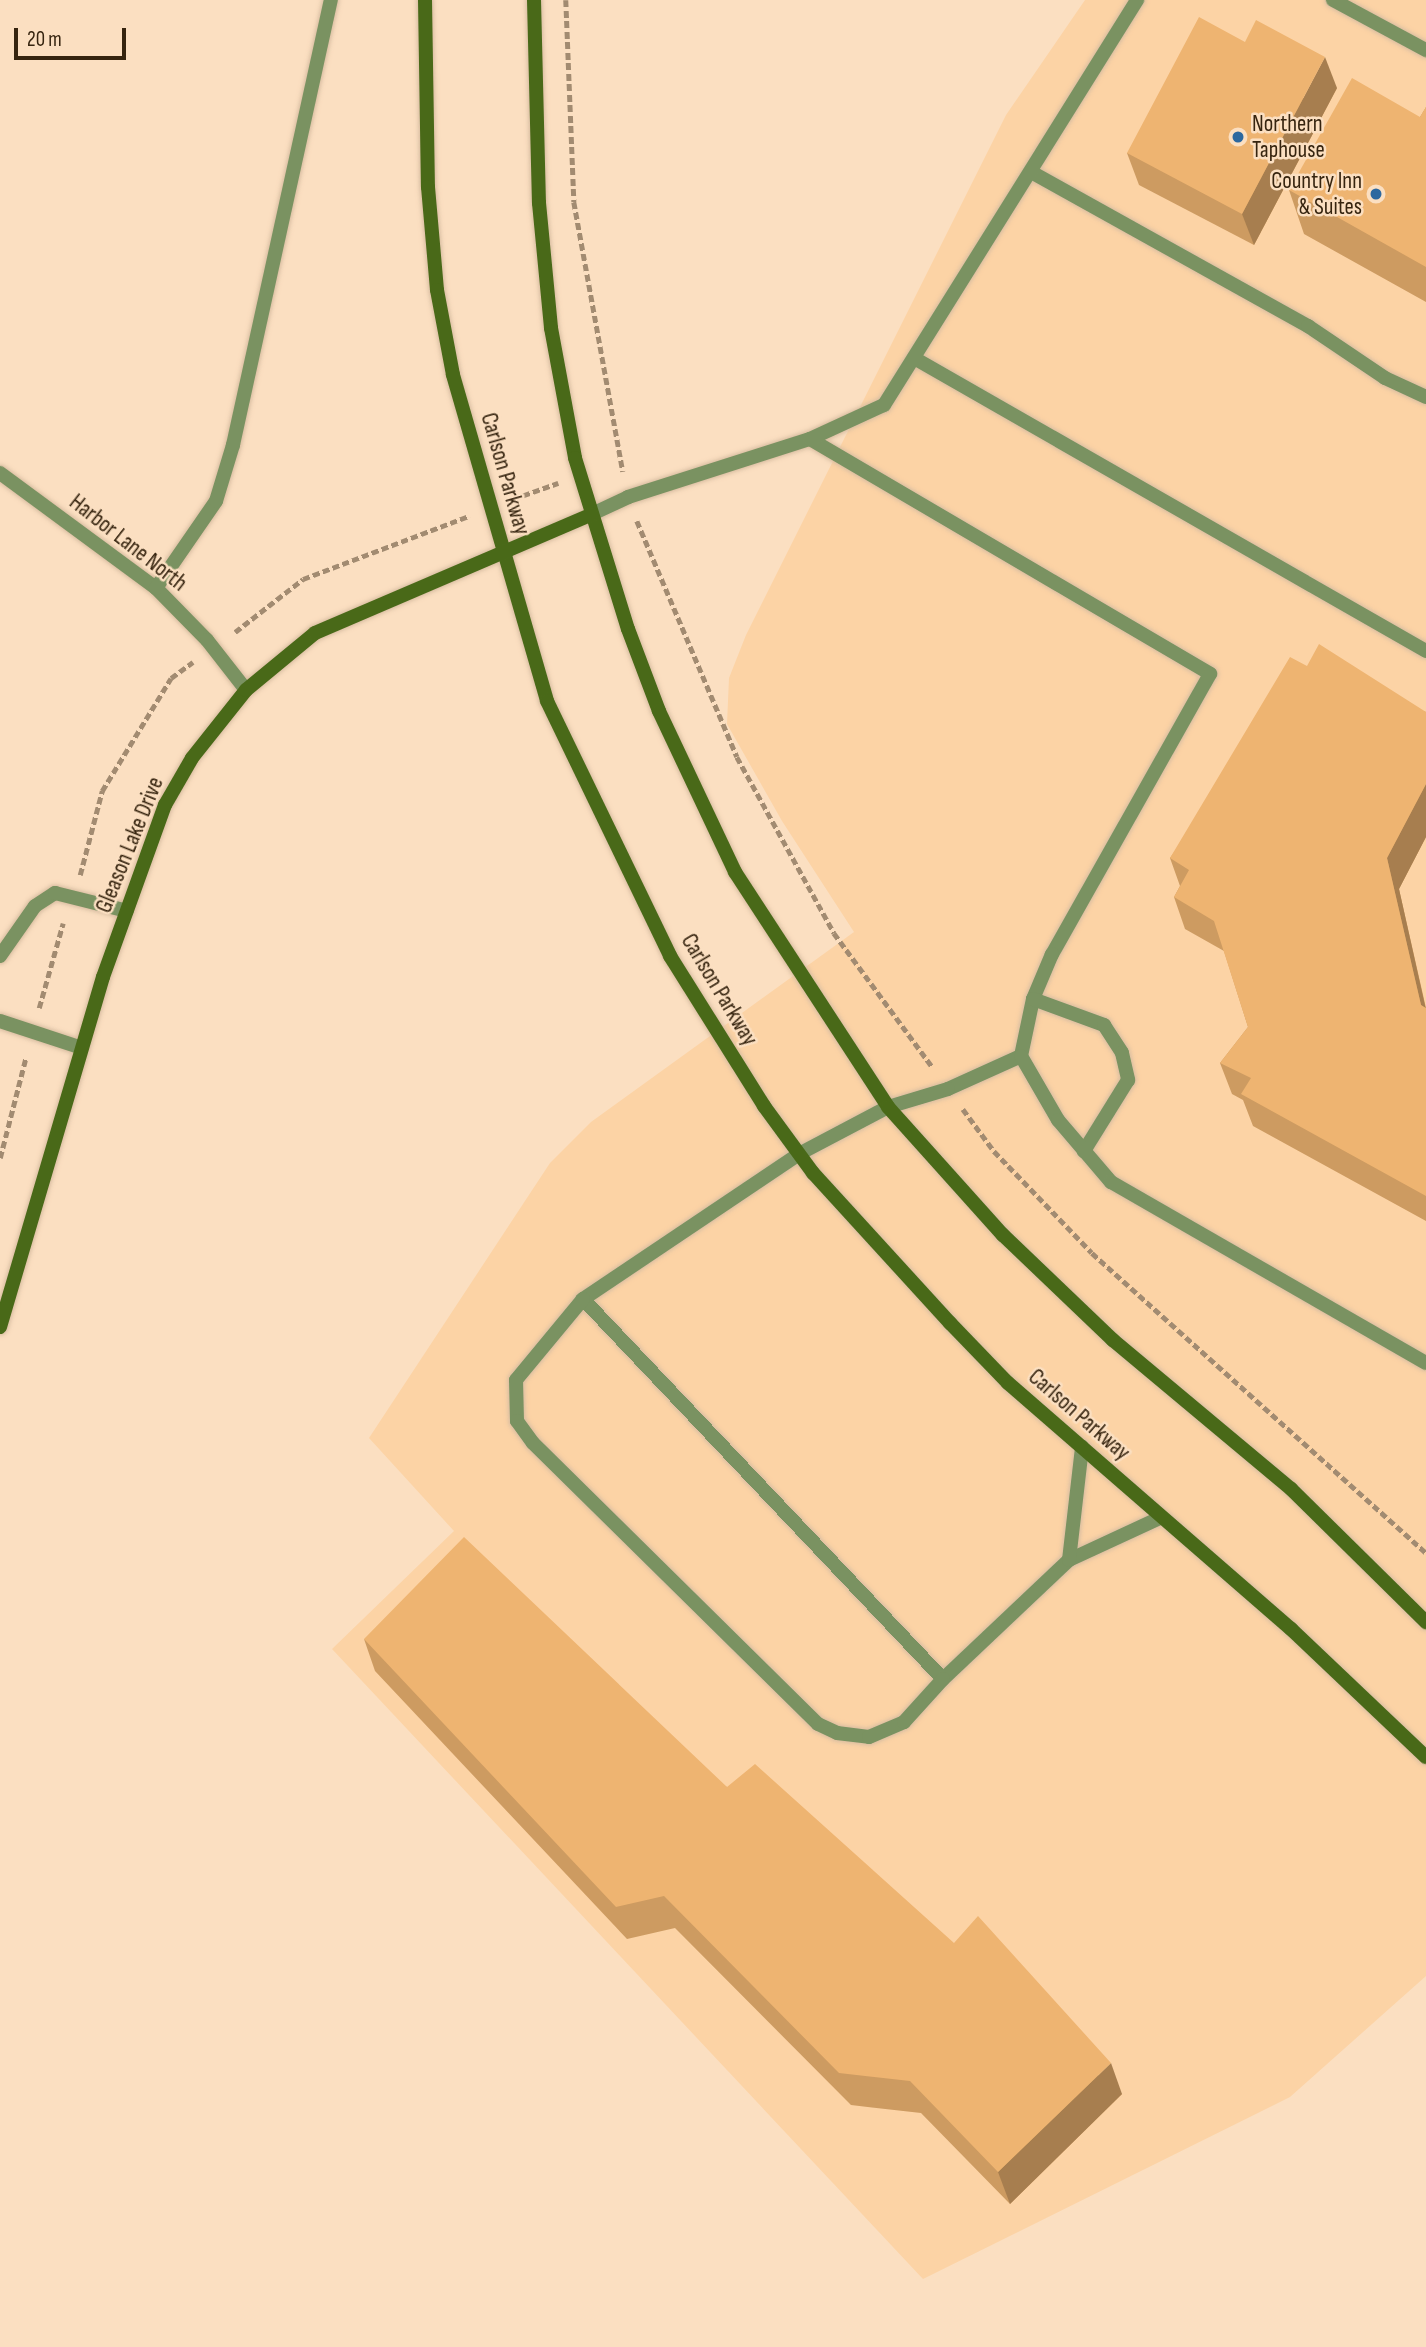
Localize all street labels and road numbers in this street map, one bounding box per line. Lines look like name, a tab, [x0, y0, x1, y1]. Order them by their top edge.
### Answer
street label: Carlson Parkway	[474, 410, 536, 538]
street label: Harbor Lane North	[64, 489, 192, 597]
street label: Gleason Lake Drive	[90, 773, 170, 917]
street label: Carlson Parkway	[675, 929, 763, 1051]
street label: Carlson Parkway	[1023, 1363, 1135, 1467]

